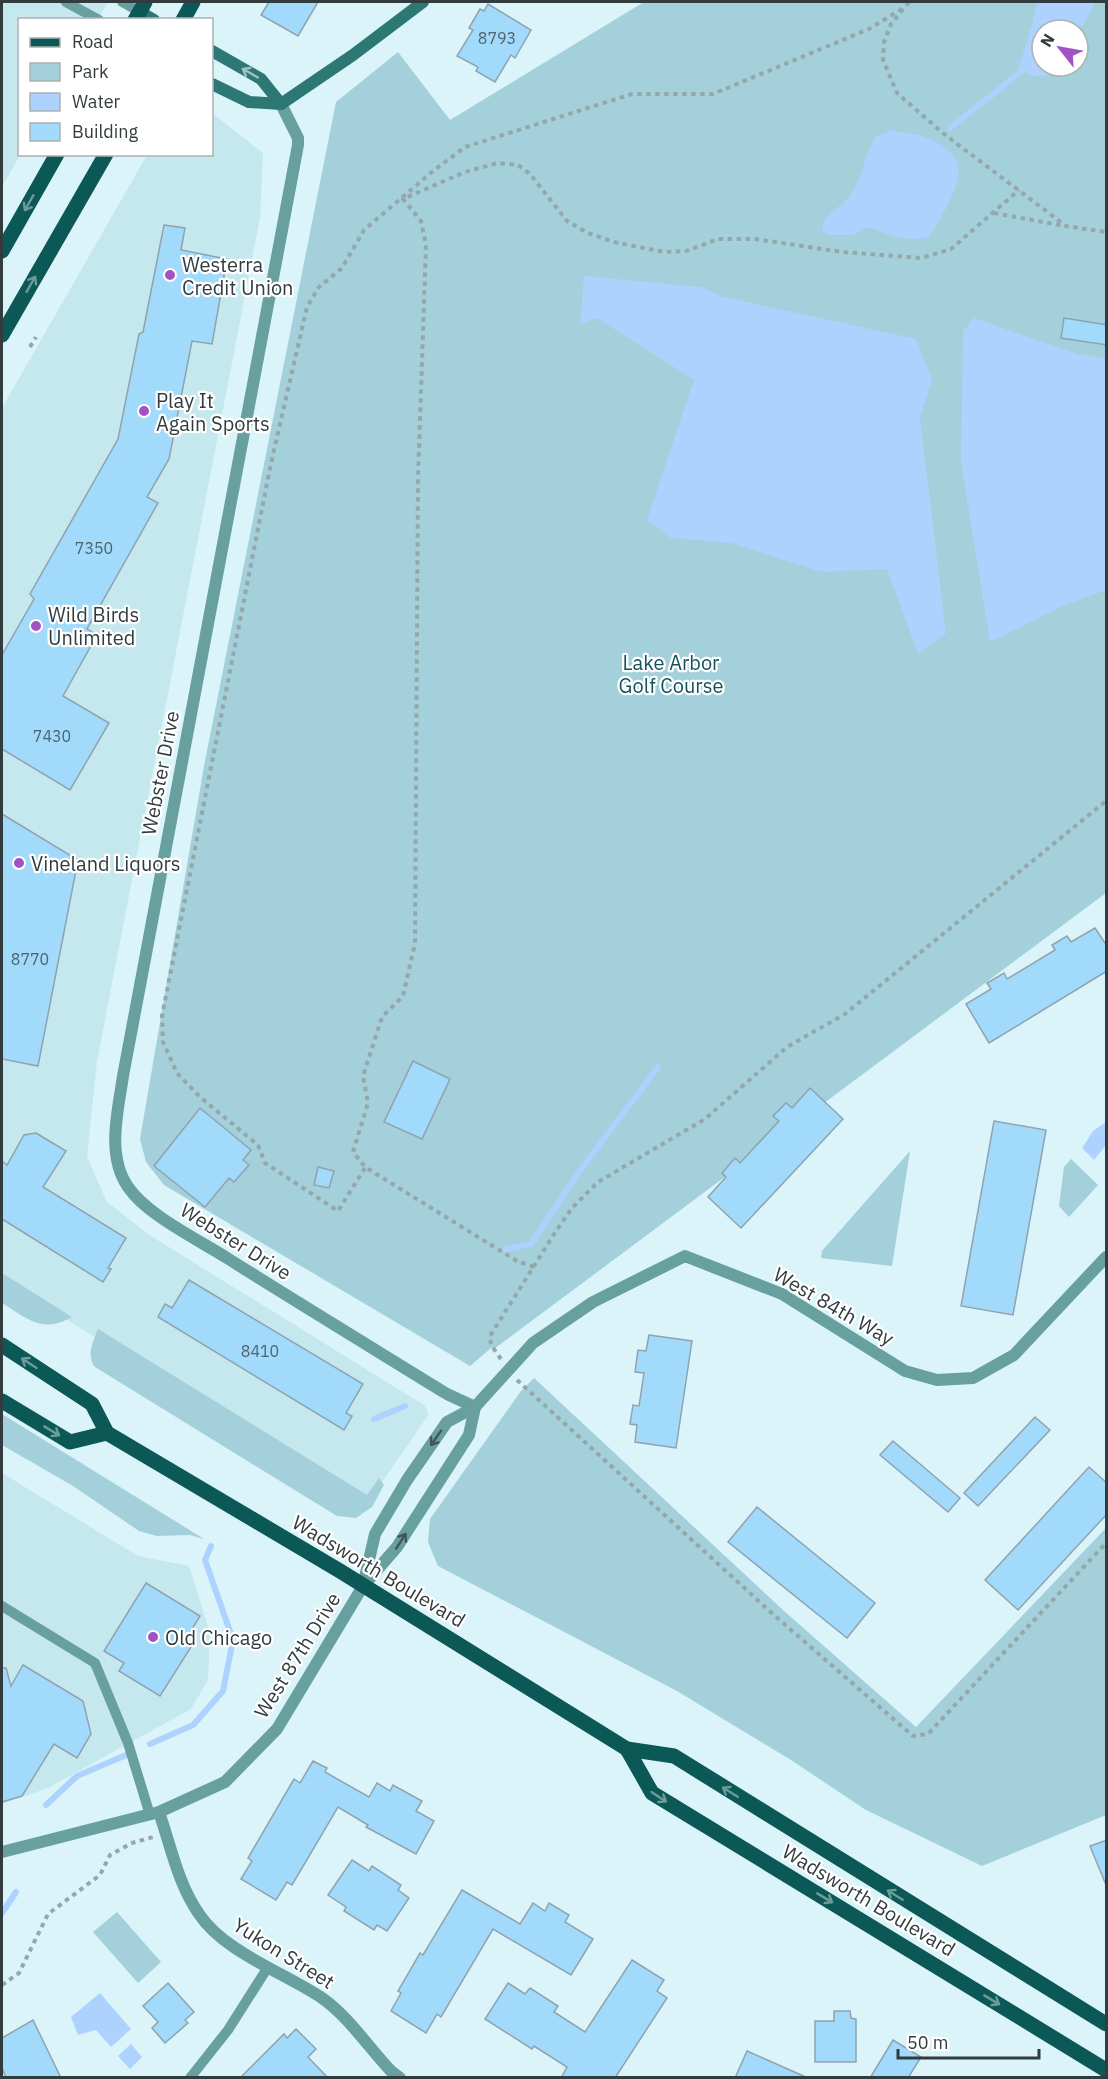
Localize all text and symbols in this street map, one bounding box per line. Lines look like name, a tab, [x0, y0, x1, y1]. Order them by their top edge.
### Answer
legend	[18, 18, 213, 156]
north arrow	[1030, 18, 1090, 78]
house number: 8793	[478, 28, 516, 48]
text: Road	[72, 30, 113, 53]
text: N	[1036, 30, 1059, 50]
text: Park	[72, 60, 109, 83]
one-way arrow	[242, 67, 259, 79]
text: Water	[72, 90, 121, 113]
text: Building	[72, 120, 139, 143]
one-way arrow	[23, 194, 35, 211]
place label: Westerra Credit Union	[182, 251, 293, 301]
marker: Westerra Credit Union	[163, 268, 177, 282]
one-way arrow	[26, 276, 37, 294]
place label: Play It Again Sports	[156, 387, 270, 437]
marker: Play It Again Sports	[137, 404, 151, 418]
house number: 7350	[75, 538, 113, 558]
place label: Wild Birds Unlimited	[48, 601, 139, 651]
marker: Wild Birds Unlimited	[29, 619, 43, 633]
park label: Lake Arbor Golf Course	[619, 649, 723, 699]
street label: Webster Drive	[135, 709, 185, 837]
house number: 7430	[33, 726, 71, 746]
place label: Vineland Liquors	[31, 850, 181, 877]
marker: Vineland Liquors	[12, 856, 26, 870]
house number: 8770	[11, 949, 49, 969]
street label: Webster Drive	[175, 1196, 297, 1286]
street label: West 84th Way	[769, 1261, 899, 1351]
house number: 8410	[241, 1341, 279, 1361]
one-way arrow	[21, 1357, 38, 1369]
one-way arrow	[43, 1425, 60, 1437]
one-way arrow	[430, 1429, 442, 1445]
street label: Wadsworth Boulevard	[287, 1509, 471, 1633]
one-way arrow	[395, 1533, 407, 1550]
street label: West 87th Drive	[248, 1587, 346, 1723]
place label: Old Chicago	[165, 1624, 272, 1651]
marker: Old Chicago	[146, 1630, 160, 1644]
one-way arrow	[722, 1785, 739, 1797]
one-way arrow	[650, 1791, 667, 1803]
street label: Wadsworth Boulevard	[777, 1838, 961, 1962]
one-way arrow	[887, 1888, 904, 1900]
one-way arrow	[816, 1893, 833, 1905]
street label: Yukon Street	[228, 1911, 340, 1995]
one-way arrow	[983, 1994, 1000, 2006]
scale bar	[898, 2022, 1039, 2060]
text: 50 m	[907, 2031, 949, 2054]

